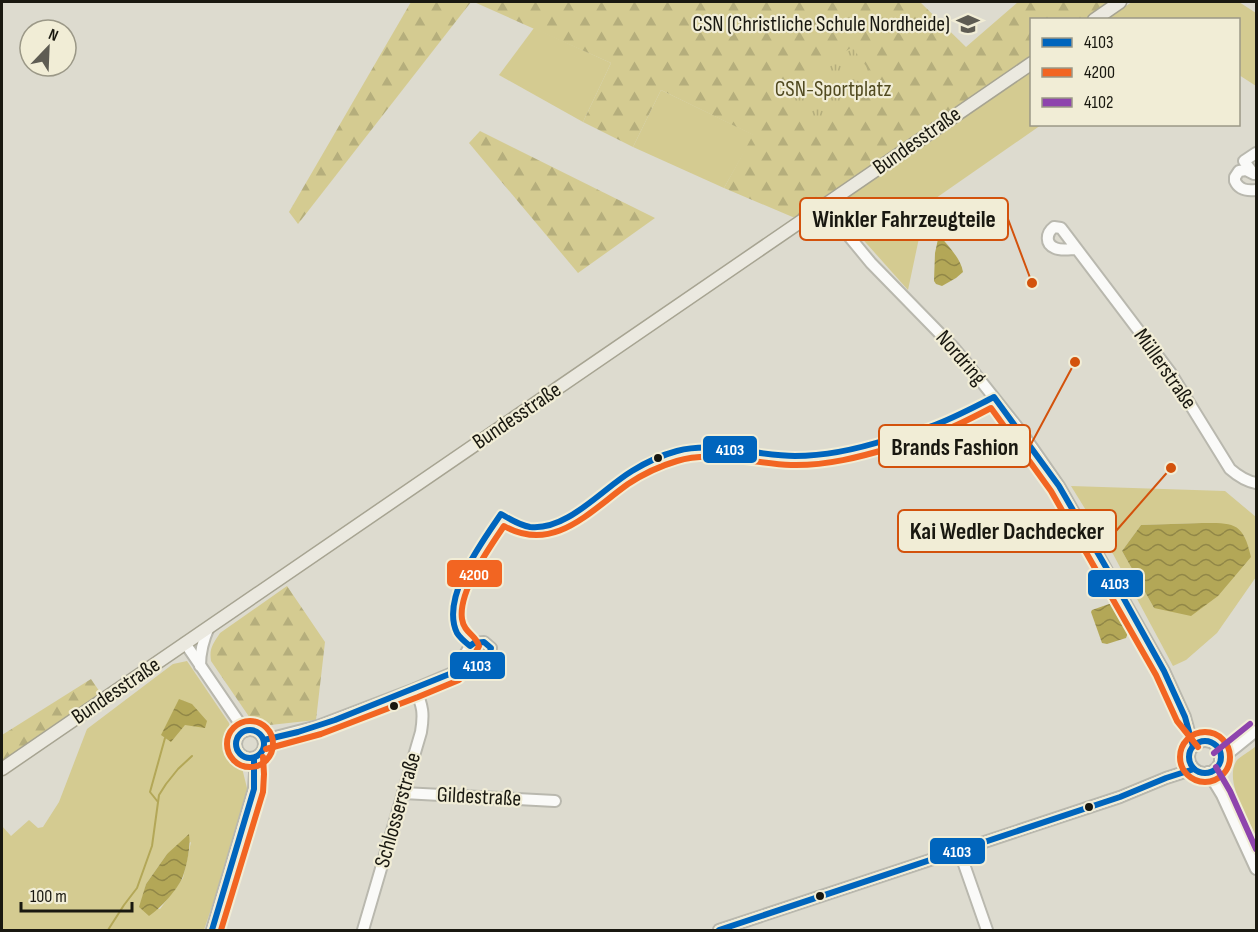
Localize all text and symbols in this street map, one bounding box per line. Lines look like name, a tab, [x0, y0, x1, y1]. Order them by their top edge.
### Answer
place label: CSN (Christliche Schule Nordheide)	[692, 11, 950, 38]
school or university icon: CSN (Christliche Schule Nordheide)	[955, 11, 981, 37]
north arrow	[18, 18, 78, 78]
legend	[1030, 18, 1240, 126]
text: N	[46, 25, 61, 46]
text: 4103	[1084, 32, 1113, 53]
text: 4200	[1084, 62, 1115, 83]
park label: CSN-Sportplatz	[775, 76, 891, 103]
text: 4102	[1084, 92, 1113, 113]
street label: Bundesstraße	[868, 101, 966, 181]
callout: Winkler Fahrzeugteile	[800, 198, 1008, 240]
text: Winkler Fahrzeugteile	[812, 205, 996, 234]
street label: Müllerstraße	[1127, 323, 1203, 415]
street label: Nordring	[930, 325, 992, 391]
street label: Bundesstraße	[468, 377, 566, 455]
callout: Brands Fashion	[879, 425, 1030, 467]
text: Brands Fashion	[891, 433, 1019, 462]
line badge: 4103	[702, 435, 758, 464]
text: 4103	[716, 441, 744, 460]
unlabelled marker	[652, 452, 664, 464]
callout: Kai Wedler Dachdecker	[898, 510, 1116, 552]
text: Kai Wedler Dachdecker	[910, 517, 1105, 546]
line badge: 4200	[446, 559, 503, 588]
text: 4200	[459, 566, 489, 585]
line badge: 4103	[1087, 569, 1144, 598]
text: 4103	[1101, 575, 1129, 594]
line badge: 4103	[449, 651, 506, 680]
street label: Bundesstraße	[67, 652, 165, 730]
text: 4103	[463, 657, 491, 676]
unlabelled marker	[388, 700, 400, 712]
street label: Schlosserstraße	[369, 749, 427, 871]
street label: Gildestraße	[436, 781, 522, 813]
unlabelled marker	[1083, 801, 1095, 813]
line badge: 4103	[929, 837, 986, 865]
text: 4103	[943, 843, 971, 862]
scale bar	[21, 875, 132, 913]
text: 100 m	[30, 886, 67, 907]
unlabelled marker	[814, 890, 826, 902]

